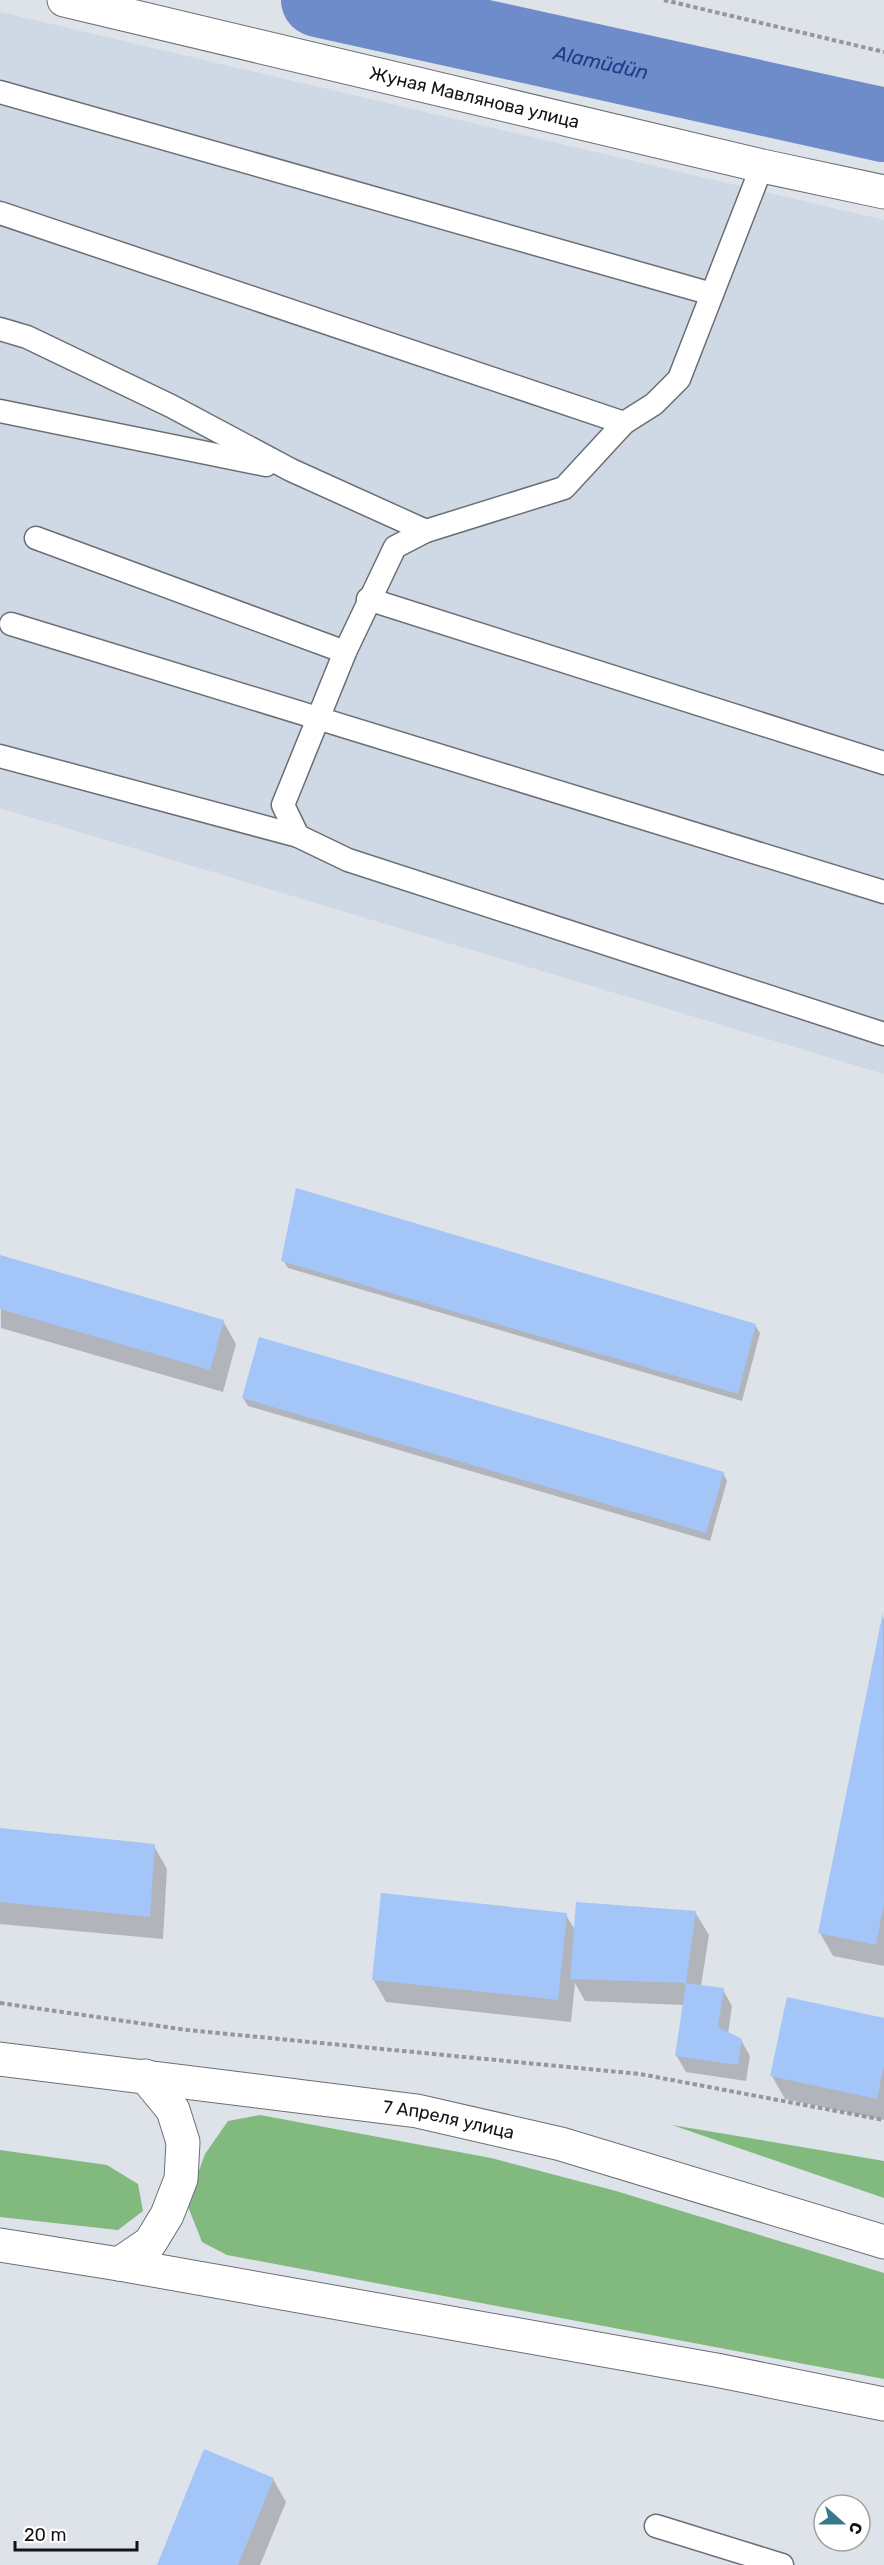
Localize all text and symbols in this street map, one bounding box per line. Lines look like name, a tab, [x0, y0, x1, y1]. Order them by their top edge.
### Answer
water label: Alamüdün	[551, 40, 651, 85]
street label: Жуная Мавлянова улица	[367, 62, 582, 133]
street label: 7 Апреля улица	[382, 2096, 517, 2144]
north arrow	[812, 2493, 872, 2553]
scale bar	[15, 2514, 136, 2552]
text: С	[845, 2520, 866, 2537]
text: 20 m	[24, 2524, 66, 2546]

